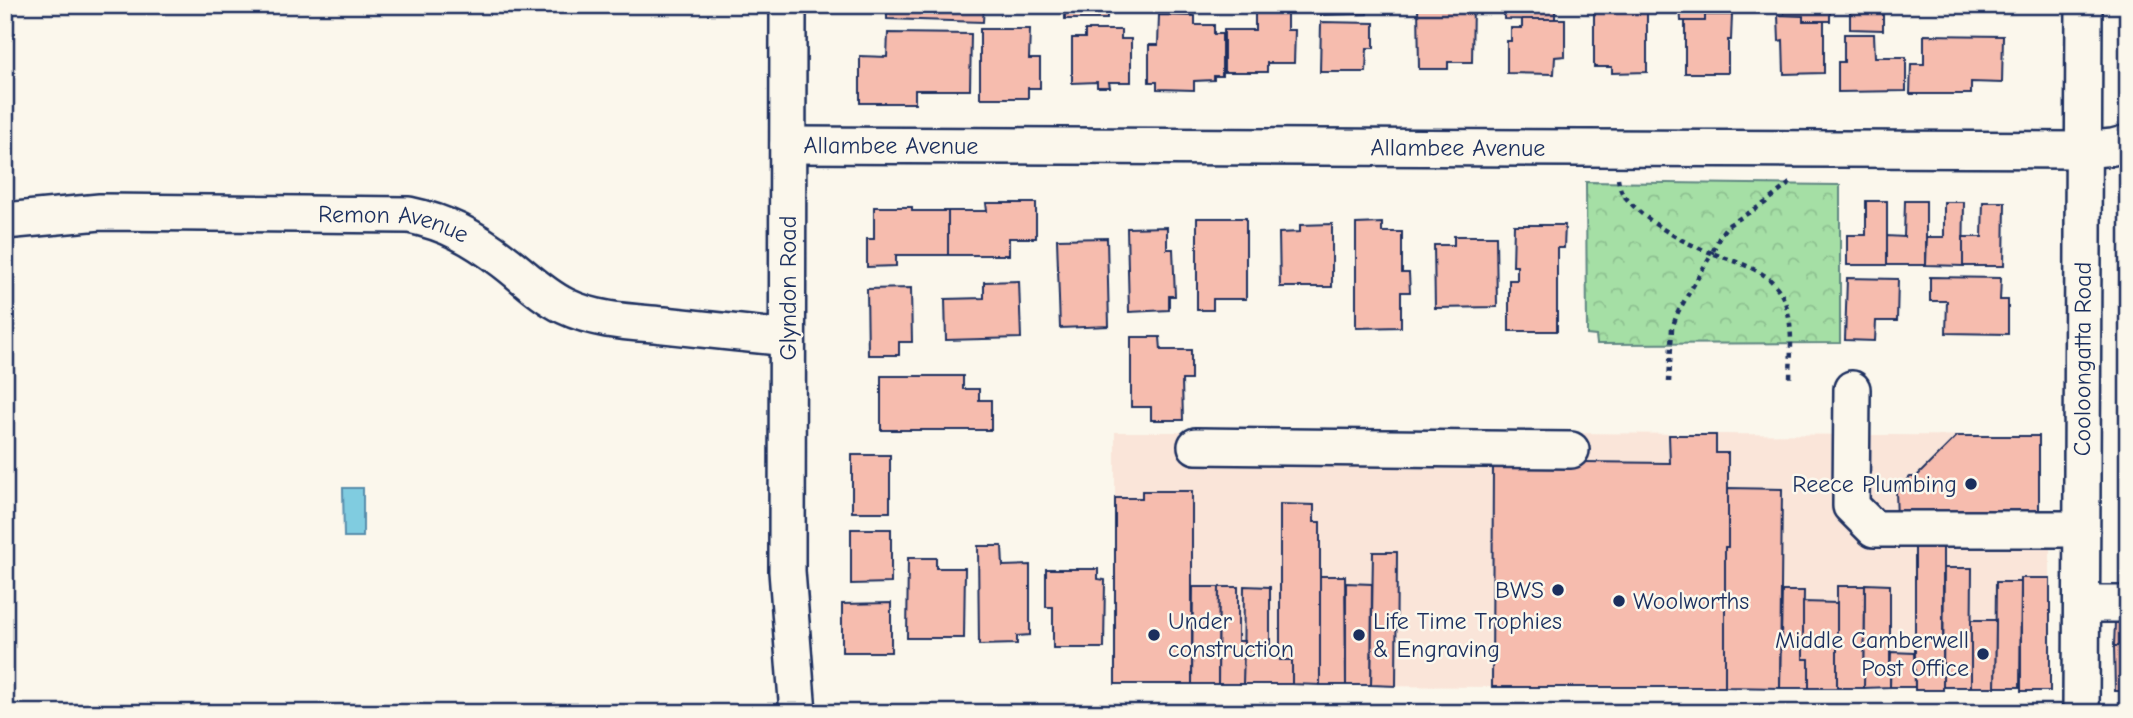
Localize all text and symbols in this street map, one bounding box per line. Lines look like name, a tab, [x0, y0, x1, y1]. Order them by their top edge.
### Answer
street label: Allambee Avenue	[804, 131, 978, 160]
street label: Allambee Avenue	[1371, 133, 1545, 162]
street label: Remon Avenue	[318, 200, 474, 249]
street label: Glyndon Road	[774, 216, 802, 360]
street label: Cooloongatta Road	[2068, 262, 2097, 456]
place label: Reece Plumbing	[1792, 470, 1957, 498]
marker: Reece Plumbing	[1963, 476, 1979, 492]
place label: BWS	[1495, 576, 1544, 604]
marker: BWS	[1550, 582, 1566, 598]
place label: Woolworths	[1633, 587, 1749, 615]
marker: Woolworths	[1611, 593, 1627, 609]
place label: Under construction	[1168, 607, 1294, 663]
place label: Life Time Trophies & Engraving	[1373, 607, 1562, 663]
place label: Middle Camberwell Post Office	[1775, 626, 1969, 682]
marker: Under construction	[1146, 627, 1162, 643]
marker: Life Time Trophies & Engraving	[1351, 627, 1367, 643]
marker: Middle Camberwell Post Office	[1975, 646, 1991, 662]

